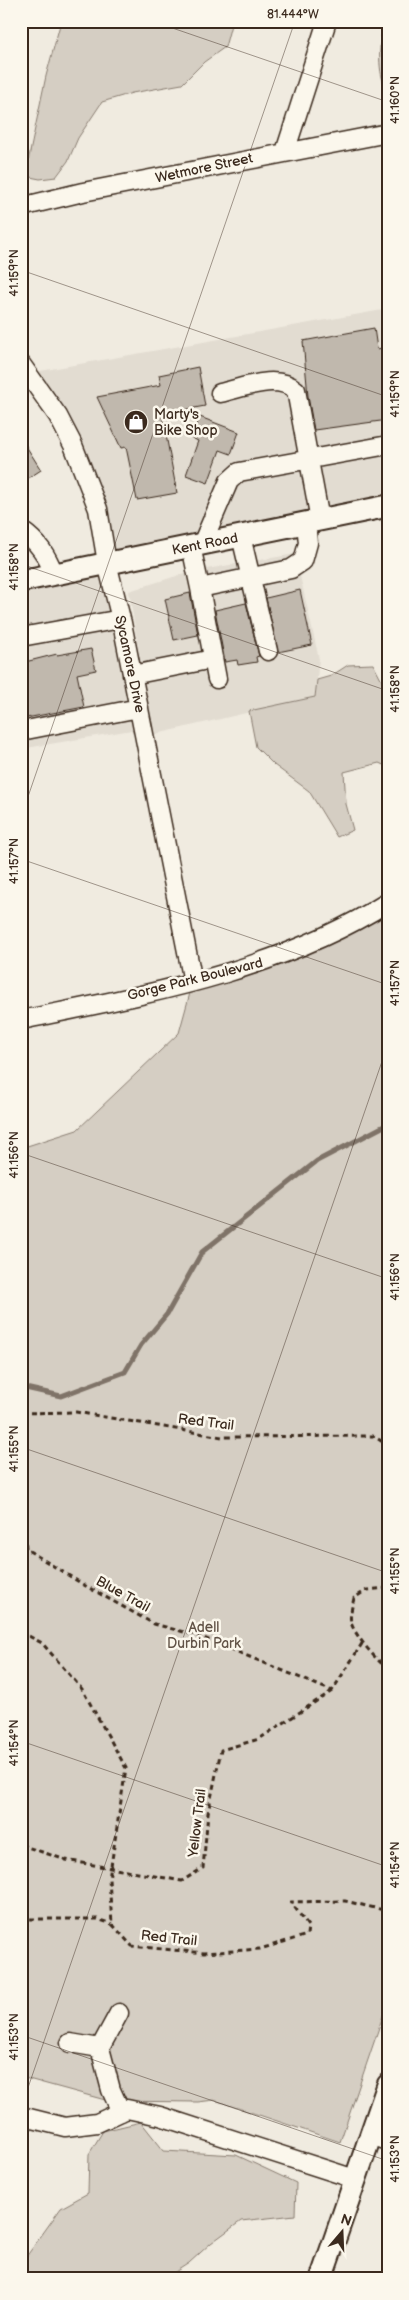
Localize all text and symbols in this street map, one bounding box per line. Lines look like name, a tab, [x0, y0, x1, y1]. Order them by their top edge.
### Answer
text: 81.444°W	[267, 7, 319, 22]
text: 41.160°N	[388, 76, 403, 124]
street label: Wetmore Street	[154, 149, 255, 187]
text: 41.159°N	[7, 249, 22, 297]
text: 41.159°N	[388, 370, 403, 418]
place label: Marty's Bike Shop	[154, 406, 218, 439]
shop icon: Marty's Bike Shop	[123, 409, 149, 435]
street label: Kent Road	[170, 529, 240, 559]
text: 41.158°N	[7, 543, 22, 591]
street label: Sycamore Drive	[111, 614, 149, 714]
text: 41.158°N	[388, 665, 403, 713]
text: 41.157°N	[7, 838, 22, 884]
street label: Gorge Park Boulevard	[125, 954, 265, 1004]
text: 41.157°N	[388, 960, 403, 1006]
text: 41.156°N	[7, 1131, 22, 1179]
text: 41.156°N	[388, 1253, 403, 1301]
street label: Red Trail	[177, 1410, 235, 1434]
text: 41.155°N	[7, 1425, 22, 1473]
text: 41.155°N	[388, 1547, 403, 1595]
street label: Blue Trail	[93, 1572, 153, 1616]
park label: Adell Durbin Park	[167, 1619, 241, 1652]
text: 41.154°N	[7, 1719, 22, 1767]
street label: Yellow Trail	[184, 1788, 210, 1859]
text: 41.154°N	[388, 1841, 403, 1889]
street label: Red Trail	[140, 1927, 198, 1949]
text: 41.153°N	[7, 2013, 22, 2061]
text: 41.153°N	[388, 2135, 403, 2183]
north arrow	[316, 2208, 366, 2258]
text: N	[338, 2210, 354, 2230]

